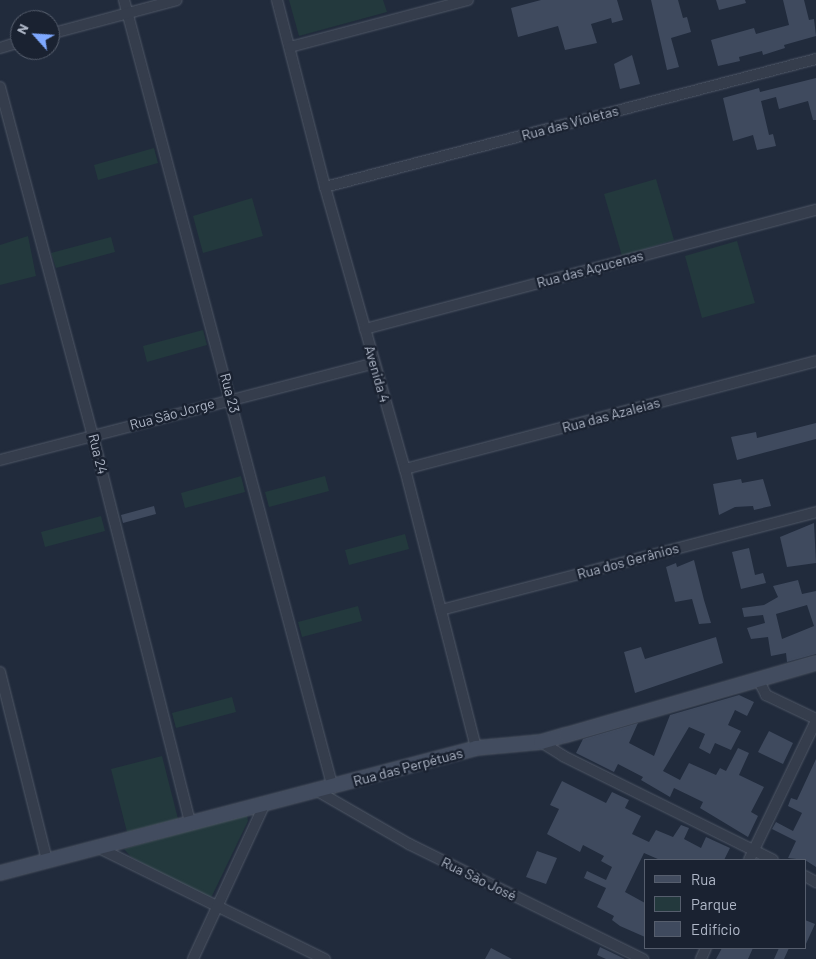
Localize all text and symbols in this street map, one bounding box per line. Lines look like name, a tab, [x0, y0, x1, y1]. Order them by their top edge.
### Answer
north arrow	[10, 10, 60, 60]
text: N	[12, 21, 32, 37]
street label: Rua das Violetas	[520, 102, 620, 144]
street label: Rua das Açucenas	[535, 247, 645, 291]
street label: Avenida 4	[361, 344, 393, 404]
street label: Rua 23	[217, 371, 243, 415]
street label: Rua das Azaleias	[560, 394, 662, 436]
street label: Rua São Jorge	[128, 395, 216, 433]
street label: Rua 24	[85, 432, 111, 476]
street label: Rua dos Gerânios	[575, 539, 681, 583]
street label: Rua das Perpétuas	[352, 744, 464, 790]
street label: Rua São José	[439, 854, 519, 904]
legend	[644, 859, 806, 949]
text: Rua	[691, 870, 716, 888]
text: Parque	[691, 895, 737, 913]
text: Edifício	[691, 920, 740, 938]

